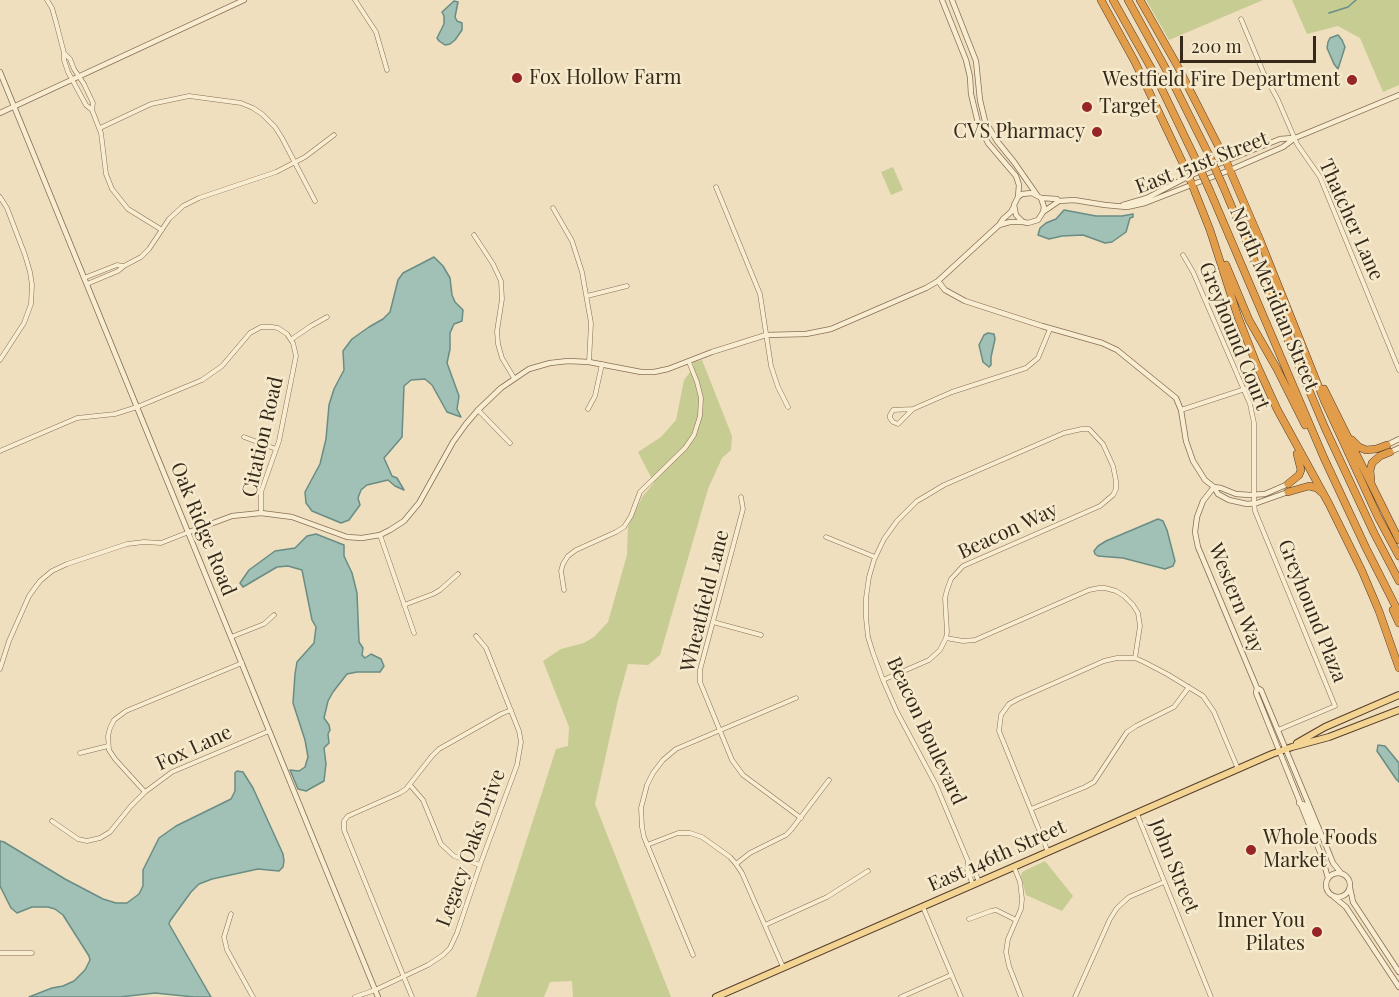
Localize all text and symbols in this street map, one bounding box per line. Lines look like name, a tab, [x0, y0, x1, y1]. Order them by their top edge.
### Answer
scale bar	[1183, 24, 1320, 62]
text: 200 m	[1191, 34, 1242, 58]
place label: Fox Hollow Farm	[529, 66, 682, 90]
place label: Westfield Fire Department	[1103, 68, 1340, 92]
marker: Fox Hollow Farm	[510, 71, 524, 85]
marker: Westfield Fire Department	[1345, 73, 1359, 87]
place label: Target	[1099, 95, 1158, 119]
marker: Target	[1080, 100, 1094, 114]
place label: CVS Pharmacy	[953, 120, 1085, 144]
marker: CVS Pharmacy	[1090, 125, 1104, 139]
street label: East 151st Street	[1132, 127, 1272, 199]
street label: Thatcher Lane	[1314, 156, 1388, 284]
street label: North Meridian Street	[1224, 203, 1324, 395]
street label: Greyhound Court	[1193, 259, 1275, 413]
street label: Citation Road	[237, 374, 289, 500]
street label: Oak Ridge Road	[165, 459, 241, 599]
street label: Beacon Way	[954, 497, 1062, 565]
street label: Wheatfield Lane	[676, 528, 734, 674]
street label: Greyhound Plaza	[1272, 536, 1352, 686]
street label: Western Way	[1203, 540, 1269, 656]
street label: Beacon Boulevard	[881, 653, 971, 809]
street label: Fox Lane	[152, 720, 236, 776]
street label: Legacy Oaks Drive	[431, 766, 511, 930]
street label: East 146th Street	[924, 815, 1070, 897]
street label: John Street	[1144, 815, 1204, 917]
place label: Whole Foods Market	[1263, 826, 1377, 873]
marker: Whole Foods Market	[1244, 843, 1258, 857]
place label: Inner You Pilates	[1217, 909, 1305, 956]
marker: Inner You Pilates	[1310, 925, 1324, 939]

